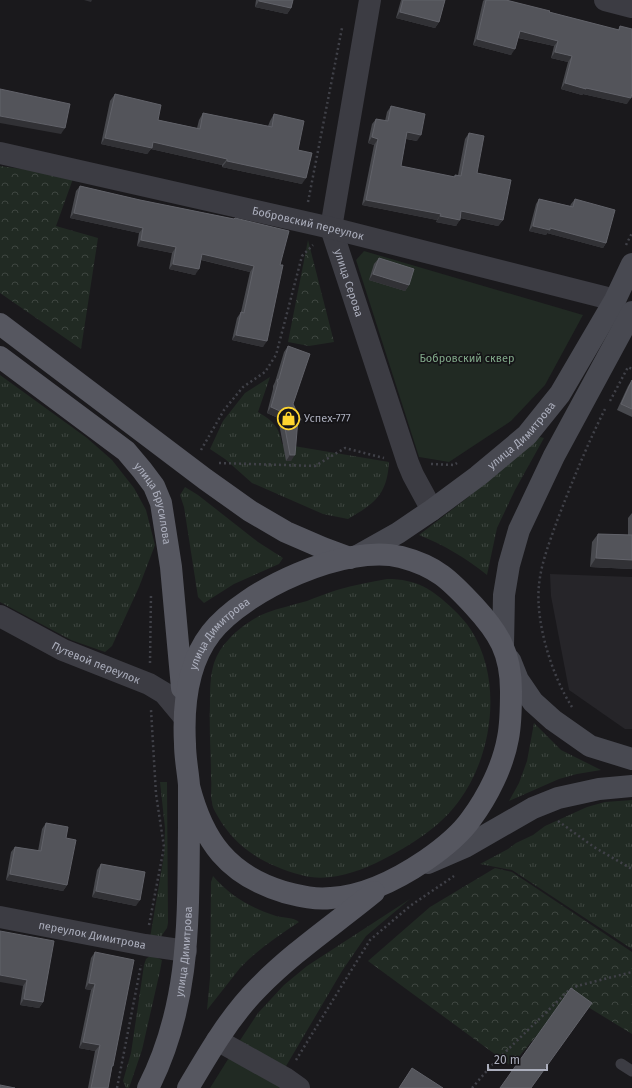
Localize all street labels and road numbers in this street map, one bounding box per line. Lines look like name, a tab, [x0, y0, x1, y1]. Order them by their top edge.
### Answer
street label: Бобровский переулок	[251, 204, 365, 243]
street label: улица Серова	[331, 247, 366, 319]
street label: улица Димитрова	[485, 399, 558, 472]
street label: улица Брусилова	[131, 460, 173, 545]
street label: улица Димитрова	[187, 595, 252, 672]
street label: Путевой переулок	[49, 639, 142, 687]
street label: улица Димитрова	[173, 906, 195, 998]
street label: переулок Димитрова	[37, 919, 147, 952]

